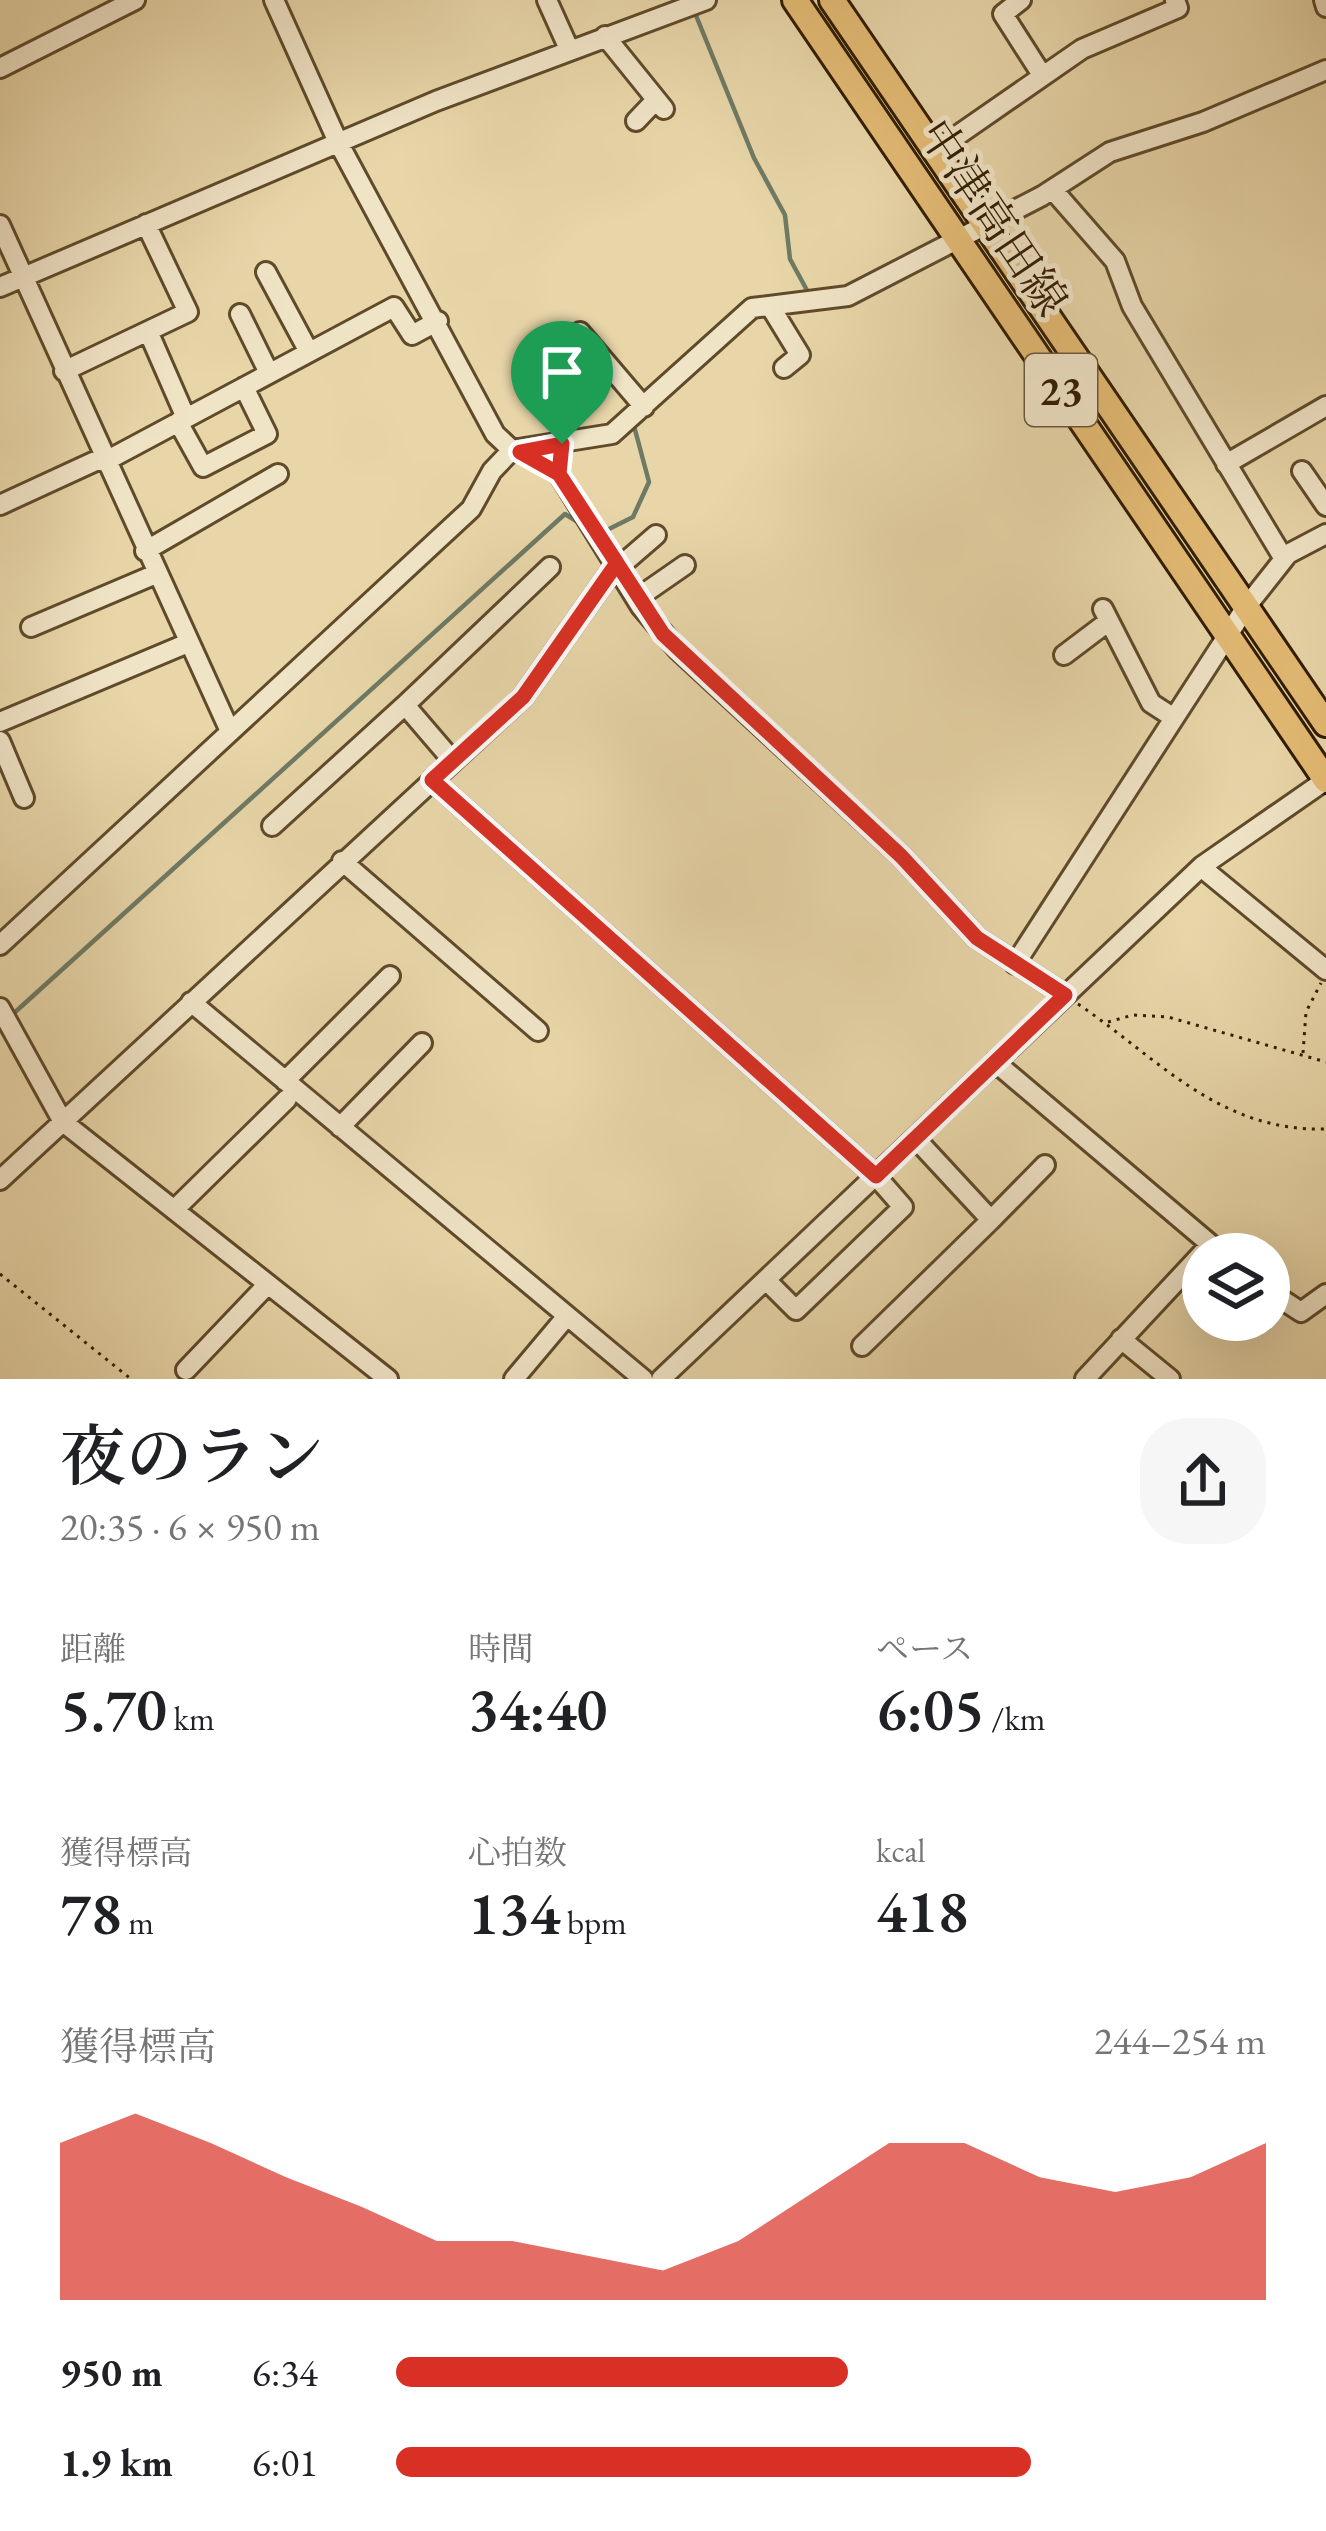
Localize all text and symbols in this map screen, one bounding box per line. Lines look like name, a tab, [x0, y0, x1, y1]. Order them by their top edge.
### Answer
street label: 中津高田線	[907, 108, 1081, 326]
pin	[511, 321, 613, 444]
icon: arrive	[529, 339, 595, 405]
road number: 23	[1025, 354, 1097, 426]
map controls	[1182, 1233, 1290, 1341]
button: layers	[1182, 1233, 1290, 1341]
text: 夜のラン	[60, 1413, 324, 1499]
button: share	[1140, 1418, 1266, 1544]
text: 20:35 · 6 × 950 m	[60, 1501, 320, 1552]
text: 距離	[60, 1627, 126, 1670]
text: 時間	[468, 1627, 534, 1670]
text: ペース	[876, 1627, 973, 1670]
text: 5.70	[60, 1670, 167, 1748]
text: 34:40	[468, 1670, 607, 1748]
text: 6:05	[876, 1670, 985, 1748]
text: km	[167, 1697, 215, 1740]
text: /km	[985, 1697, 1046, 1740]
text: kcal	[876, 1829, 926, 1872]
text: 獲得標高	[60, 1831, 192, 1874]
text: 心拍数	[468, 1831, 567, 1874]
text: 418	[876, 1872, 968, 1950]
text: 78	[60, 1874, 122, 1952]
text: 134	[468, 1874, 560, 1952]
text: m	[122, 1901, 154, 1944]
text: bpm	[560, 1901, 627, 1944]
text: 244–254 m	[1094, 2015, 1266, 2066]
text: 獲得標高	[60, 2021, 216, 2072]
text: 950 m	[60, 2347, 163, 2398]
text: 6:34	[252, 2347, 318, 2398]
text: 1.9 km	[60, 2437, 173, 2488]
text: 6:01	[252, 2437, 318, 2488]

